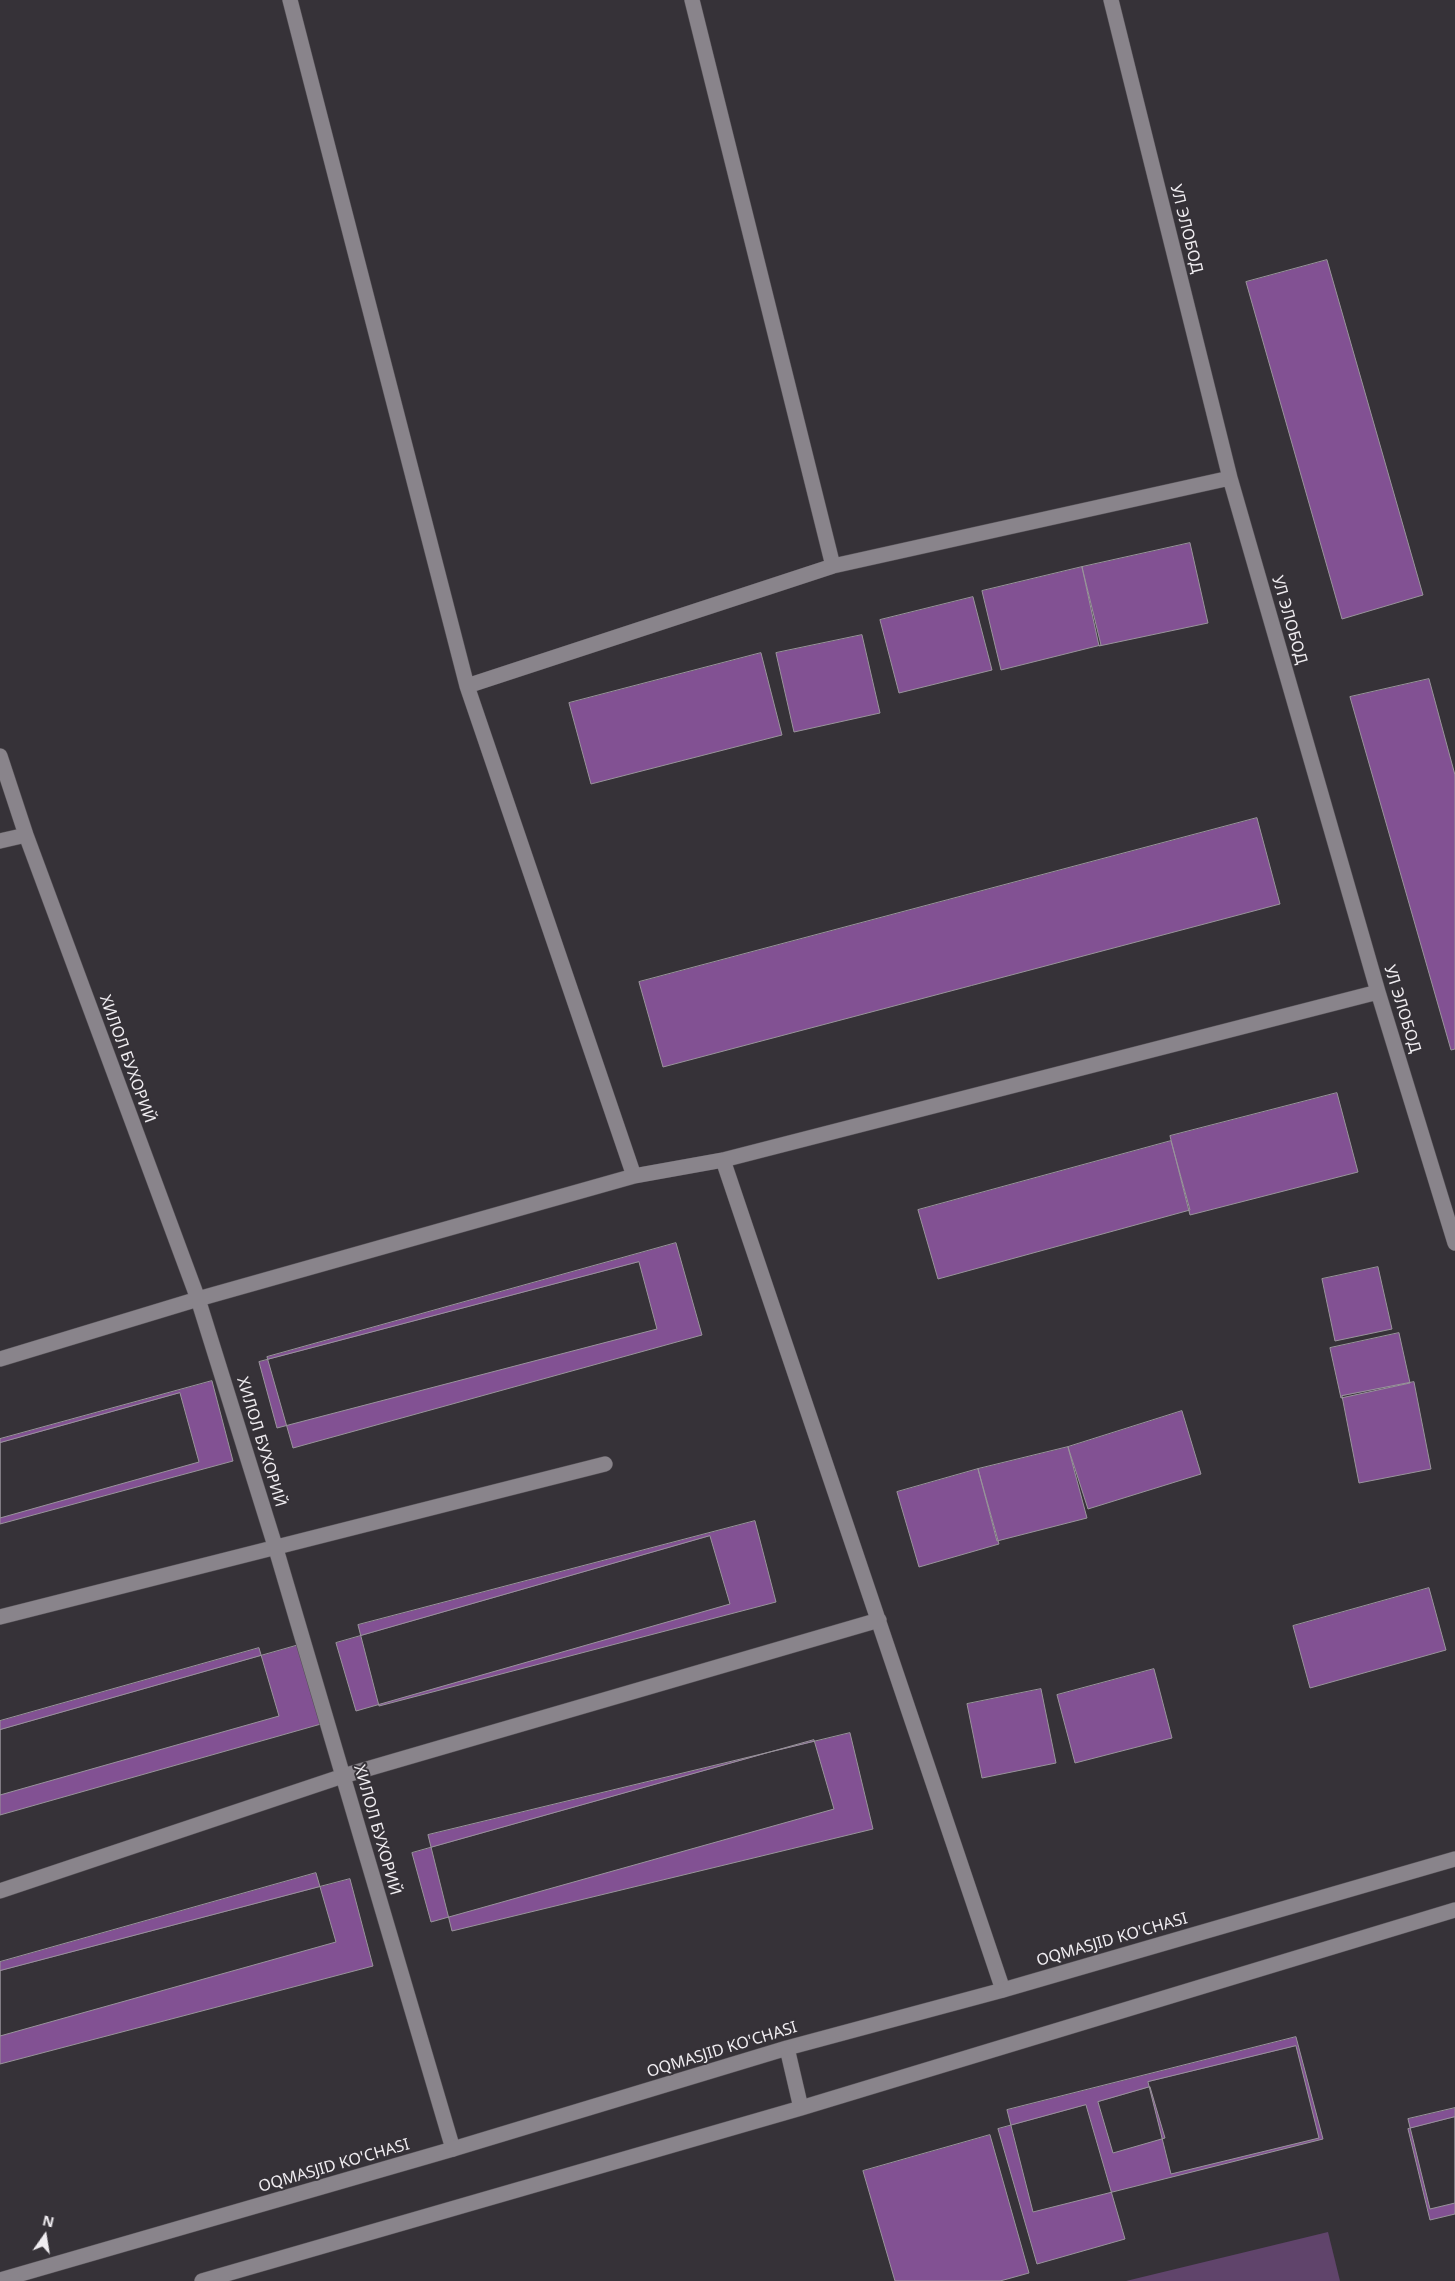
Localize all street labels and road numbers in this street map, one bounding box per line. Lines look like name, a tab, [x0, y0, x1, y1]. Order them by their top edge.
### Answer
street label: УЛ ЭЛОБОД	[1166, 183, 1206, 275]
street label: УЛ ЭЛОБОД	[1267, 574, 1311, 666]
street label: УЛ ЭЛОБОД	[1380, 963, 1424, 1055]
street label: ХИЛОЛ БУХОРИЙ	[95, 992, 159, 1126]
street label: ХИЛОЛ БУХОРИЙ	[232, 1375, 290, 1509]
street label: ХИЛОЛ БУХОРИЙ	[349, 1763, 405, 1897]
street label: OQMASJID KO'CHASI	[1034, 1909, 1190, 1971]
street label: OQMASJID KO'CHASI	[644, 2018, 800, 2082]
street label: OQMASJID KO'CHASI	[256, 2135, 412, 2197]

